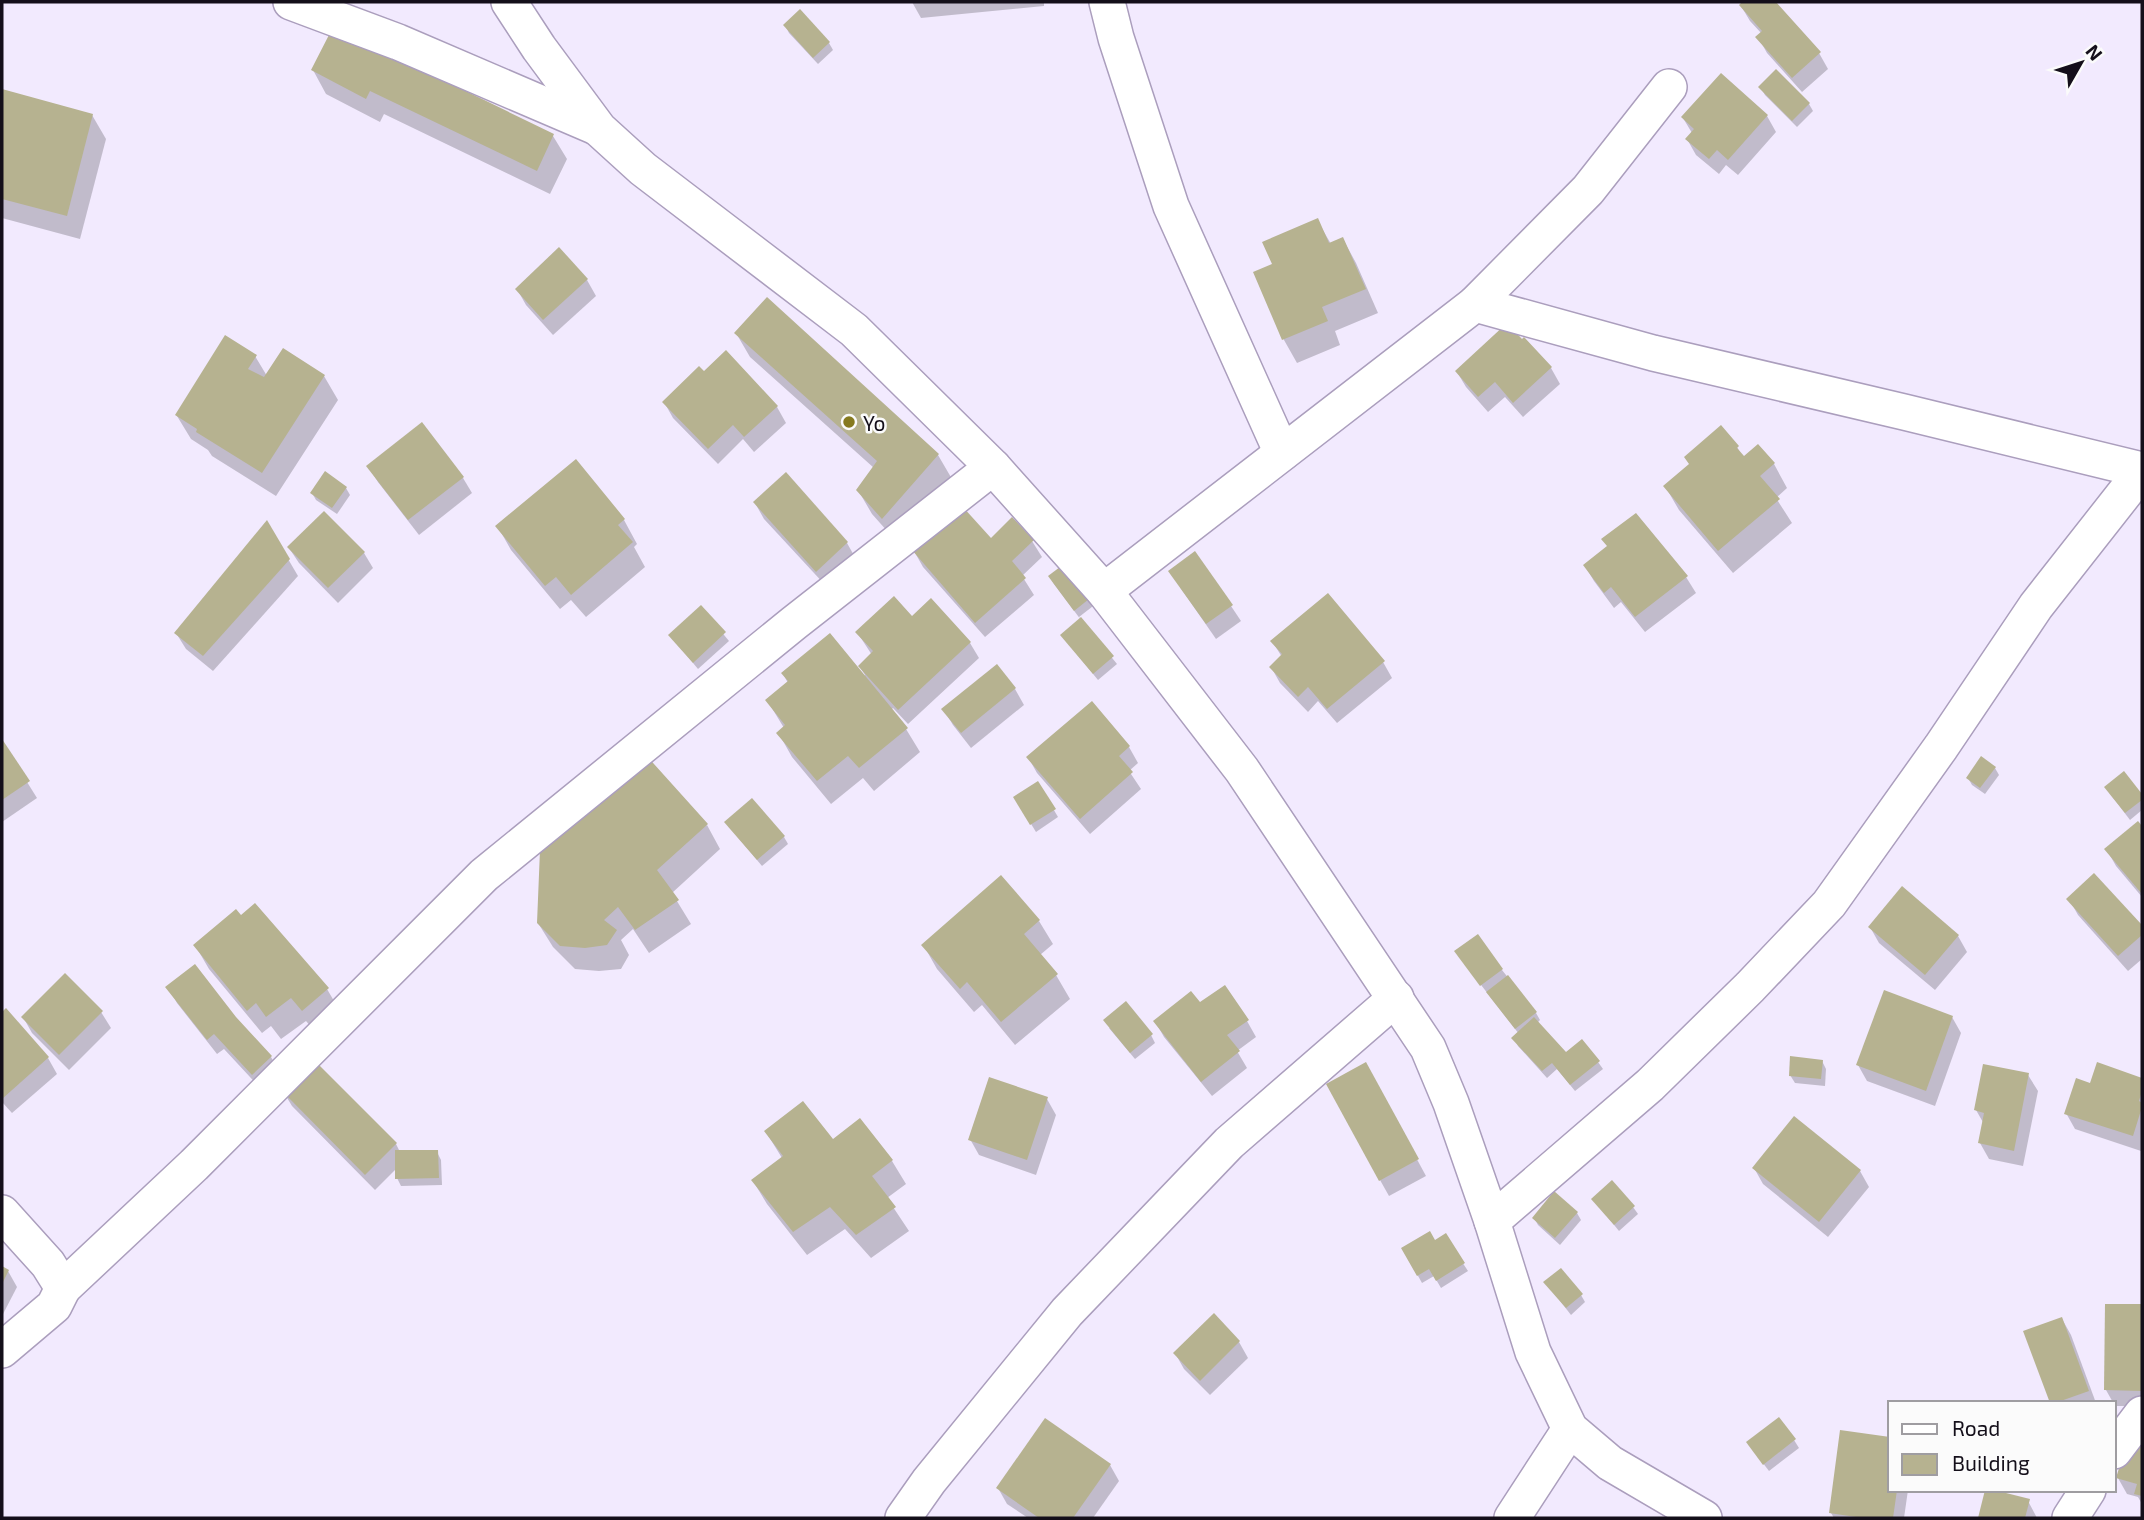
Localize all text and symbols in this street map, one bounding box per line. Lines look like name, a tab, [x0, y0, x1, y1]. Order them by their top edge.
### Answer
north arrow	[2046, 28, 2116, 98]
text: N	[2081, 39, 2108, 65]
place label: Yo	[863, 410, 886, 435]
marker: Yo	[841, 414, 857, 430]
legend	[1888, 1401, 2116, 1492]
text: Road	[1952, 1415, 2000, 1440]
text: Building	[1952, 1450, 2030, 1475]

